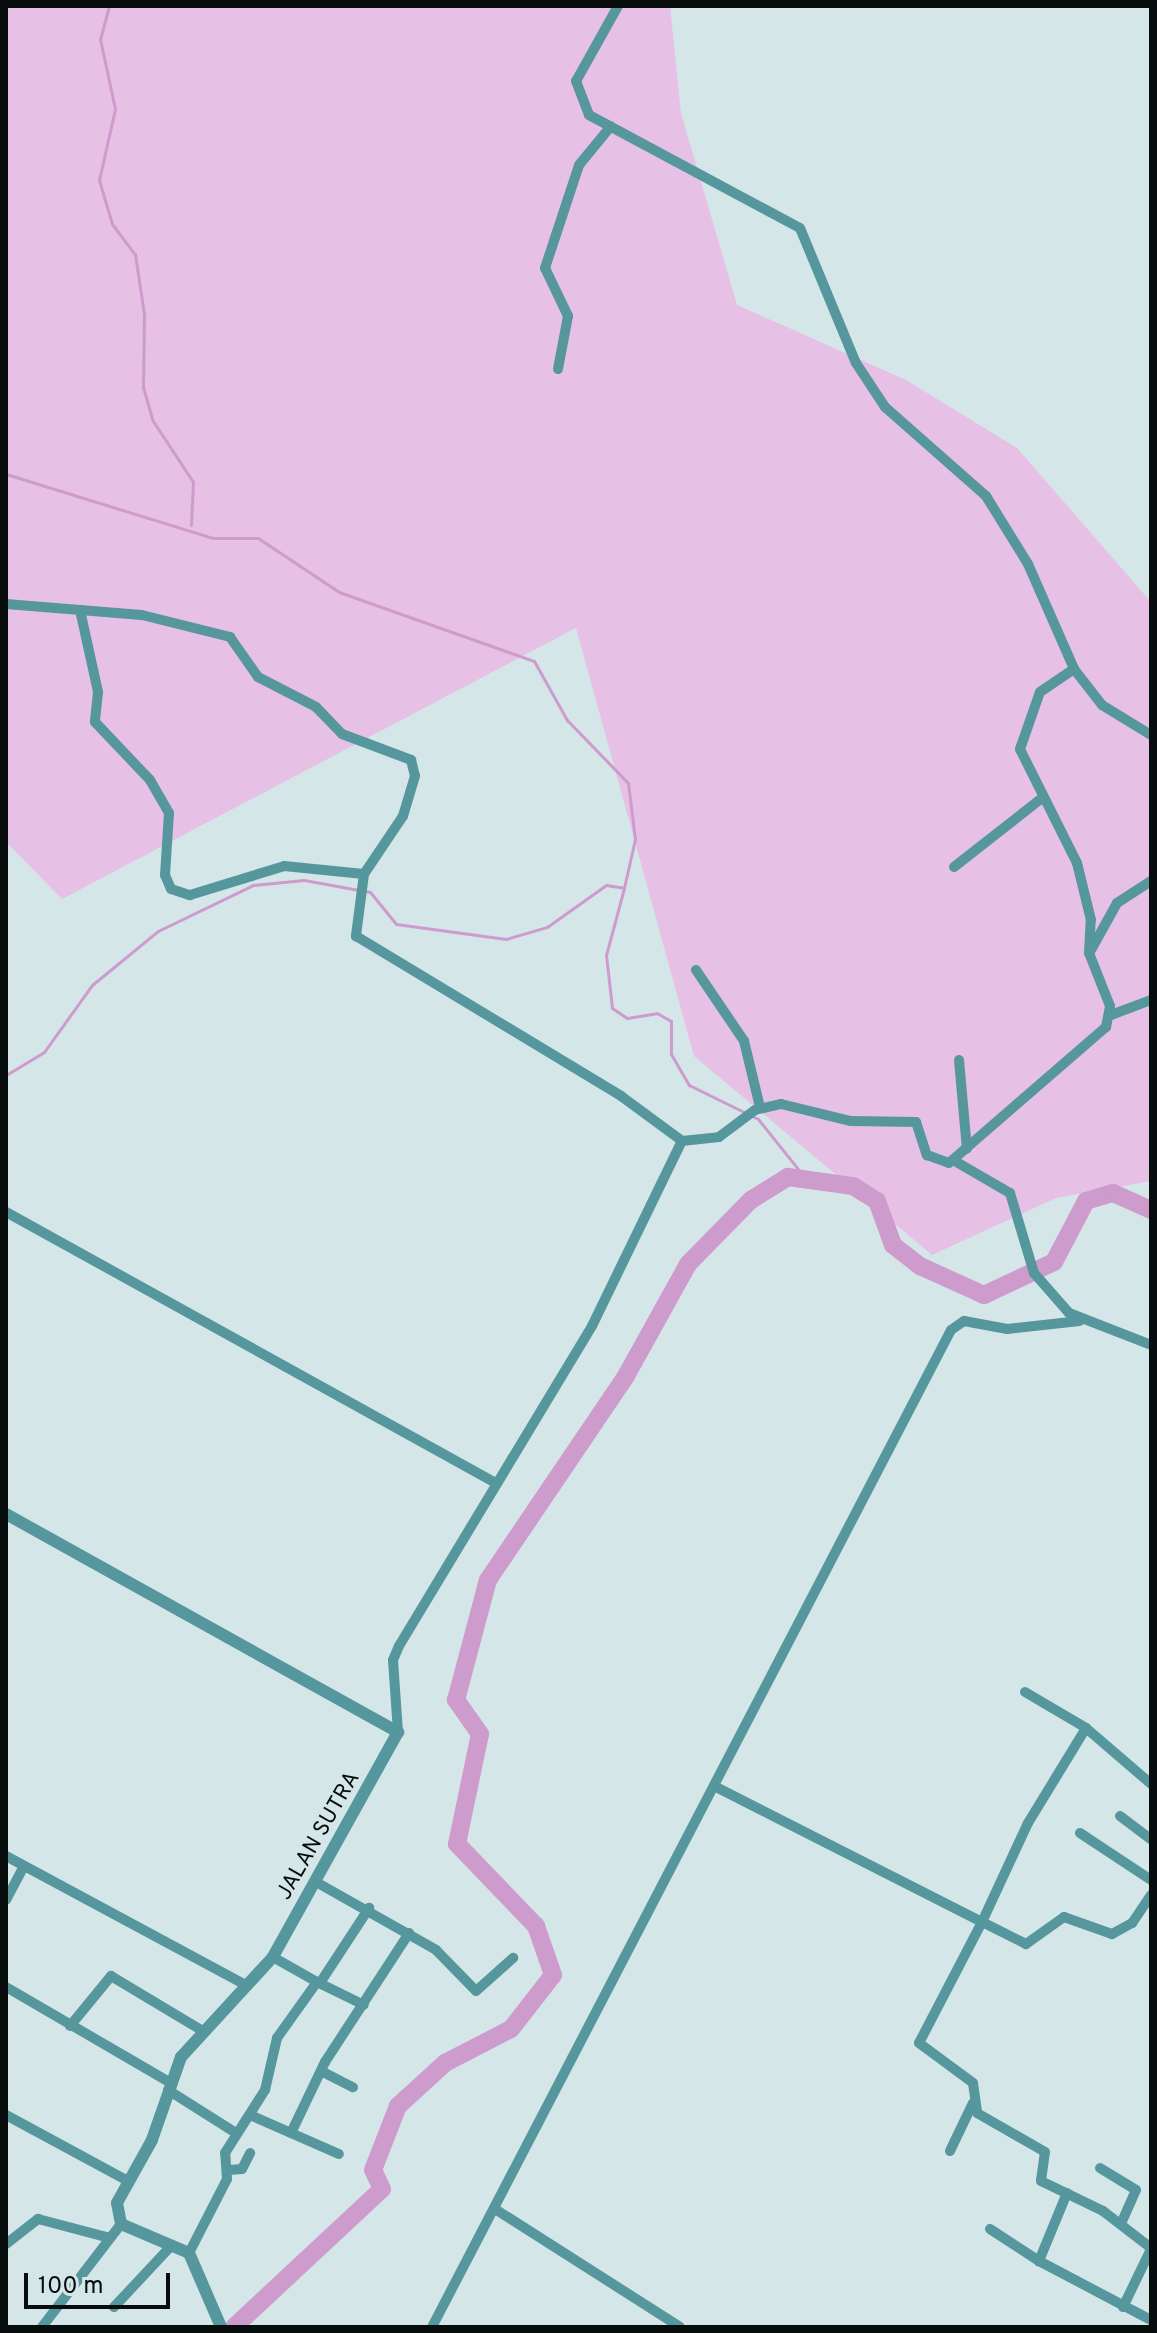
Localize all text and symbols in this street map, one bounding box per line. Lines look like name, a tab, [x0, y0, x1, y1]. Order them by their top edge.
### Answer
street label: JALAN SUTRA	[272, 1767, 366, 1905]
scale bar	[28, 2257, 174, 2307]
text: 100 m	[38, 2272, 104, 2302]

